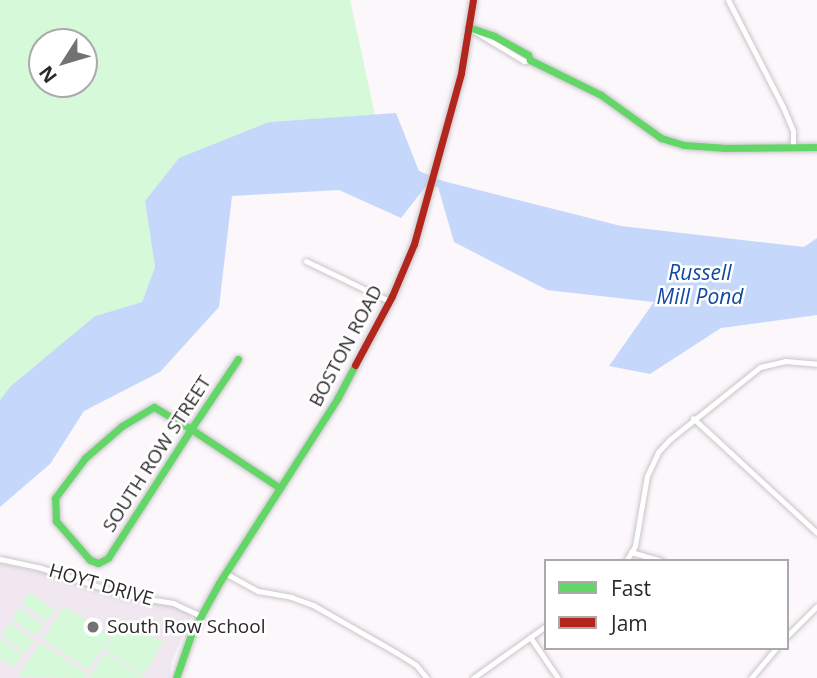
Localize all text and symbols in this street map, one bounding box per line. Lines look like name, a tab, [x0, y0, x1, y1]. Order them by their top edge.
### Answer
north arrow	[28, 28, 98, 98]
text: N	[33, 60, 63, 88]
water label: Russell Mill Pond	[657, 259, 743, 309]
street label: BOSTON ROAD	[304, 281, 388, 411]
street label: SOUTH ROW STREET	[98, 372, 216, 536]
street label: HOYT DRIVE	[46, 559, 156, 611]
legend	[544, 559, 789, 650]
text: Fast	[611, 574, 651, 602]
text: Jam	[611, 609, 648, 637]
place label: South Row School	[107, 616, 266, 638]
marker: South Row School	[85, 619, 101, 635]

